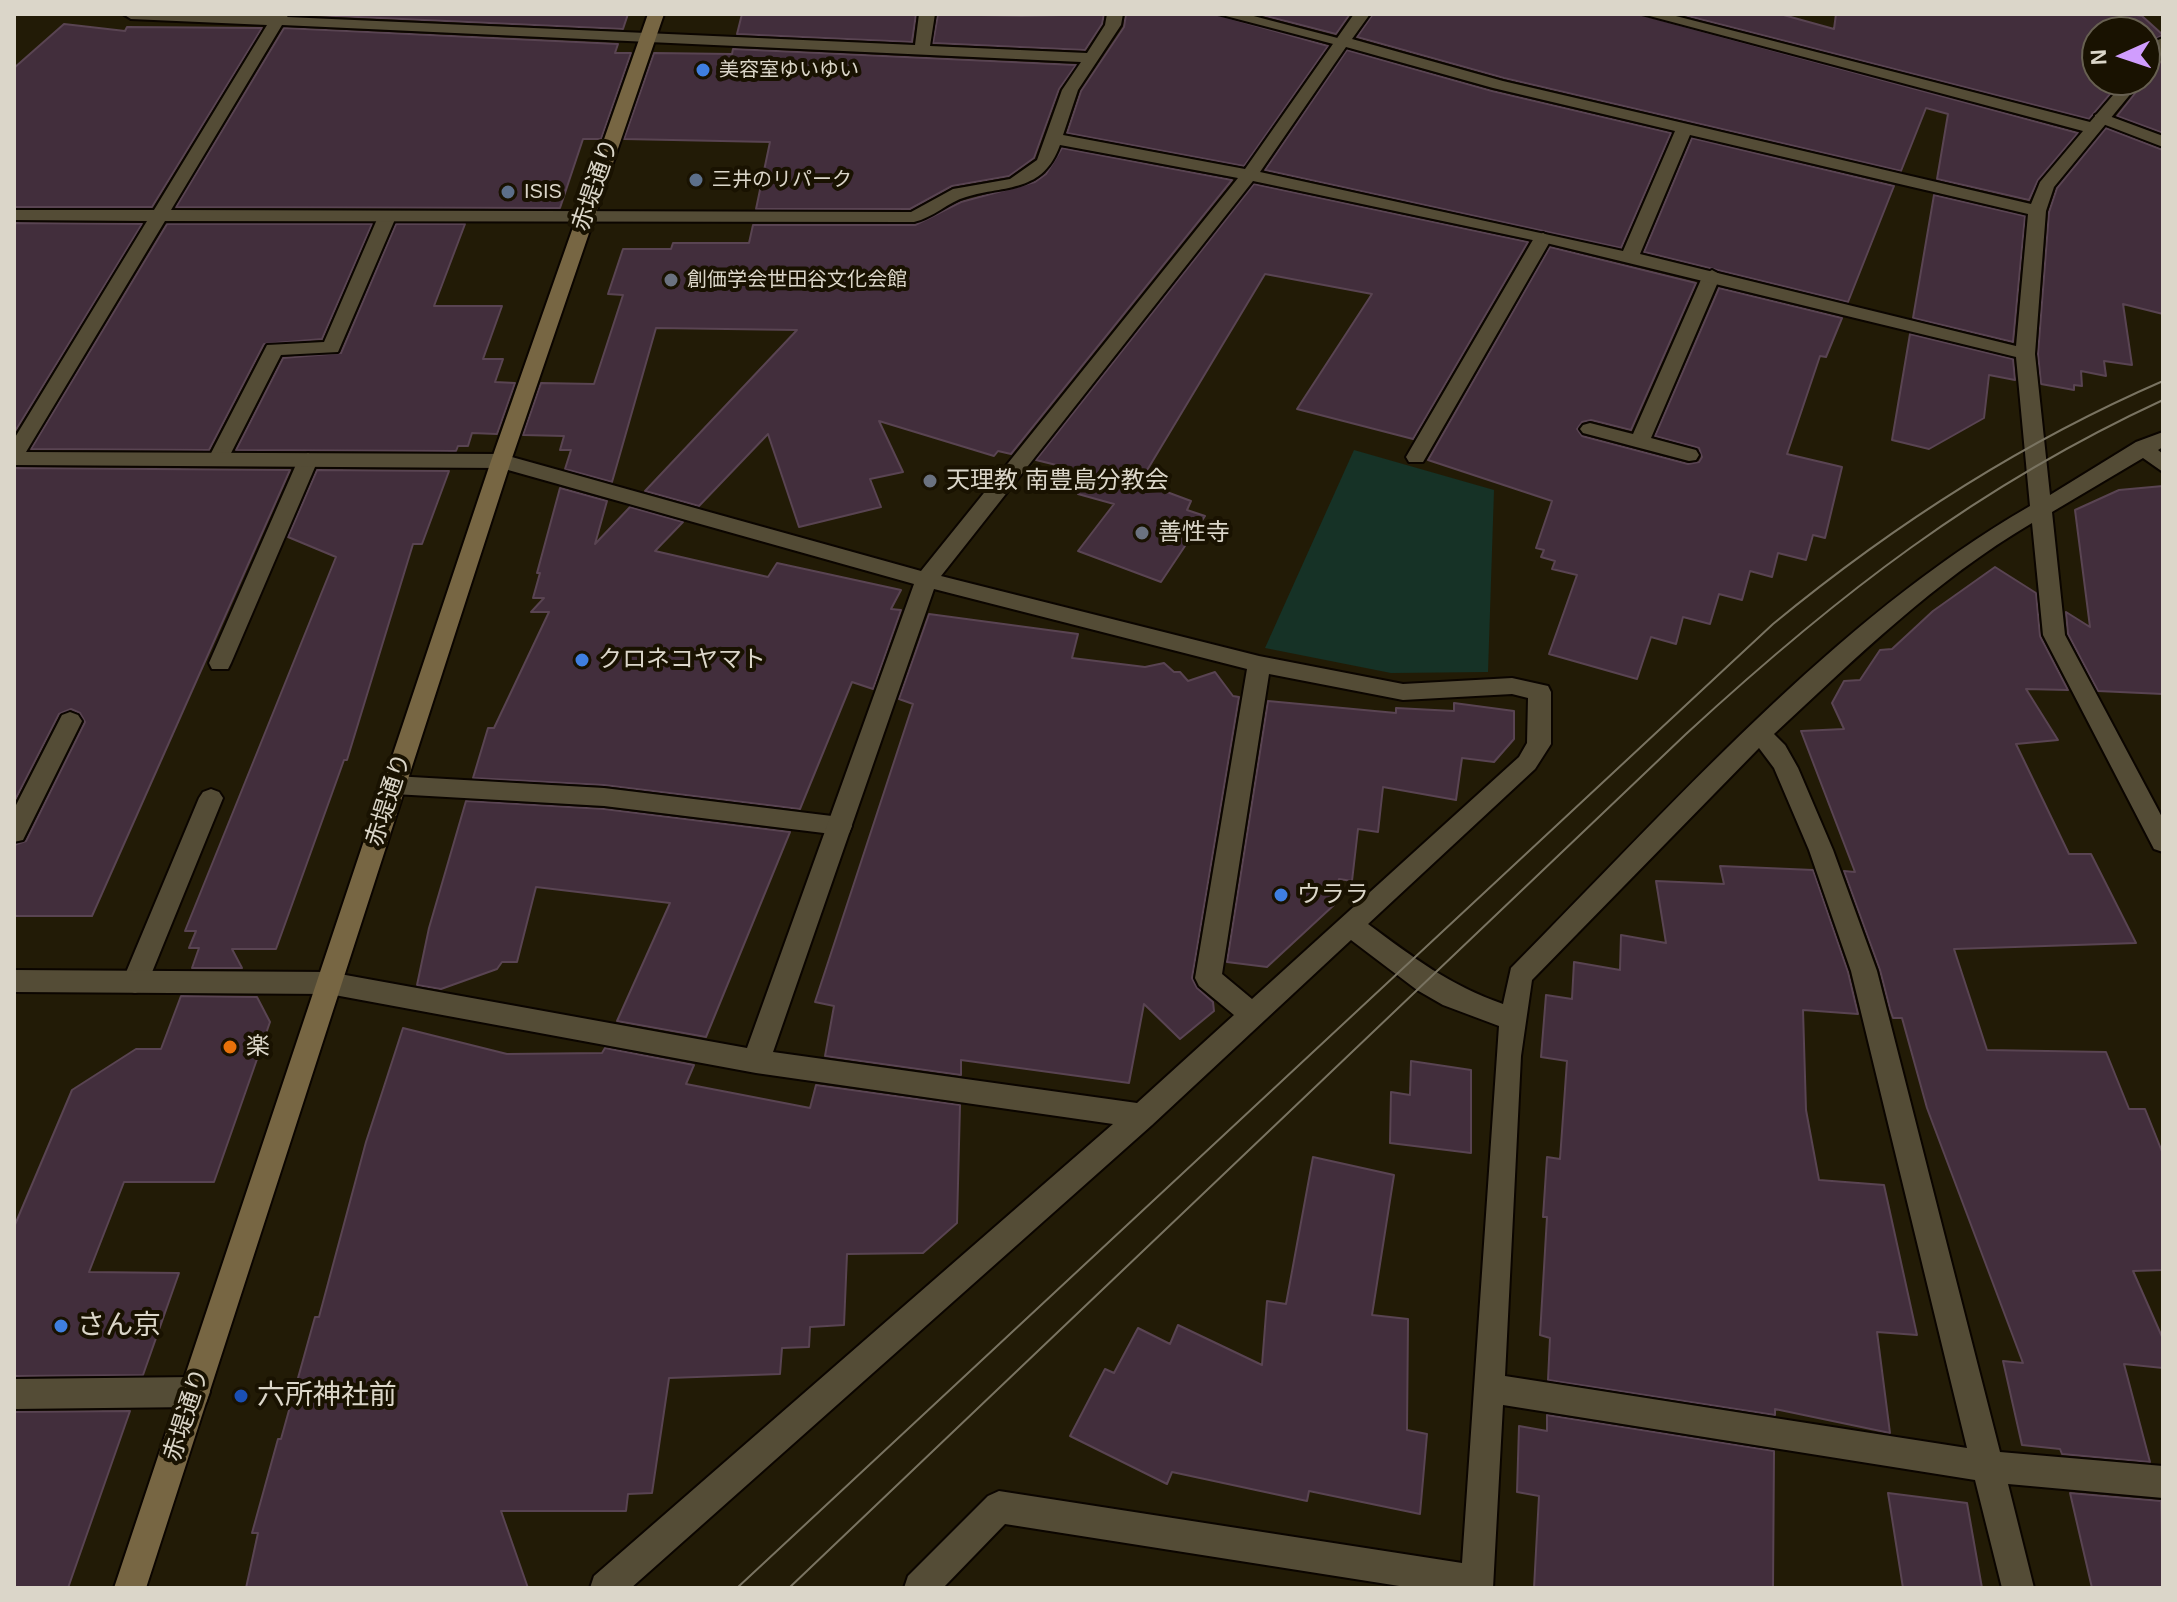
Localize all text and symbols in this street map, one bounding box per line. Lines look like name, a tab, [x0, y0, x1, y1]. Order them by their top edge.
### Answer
north arrow	[2081, 16, 2161, 96]
text: N	[2086, 49, 2111, 66]
place label: 美容室ゆいゆい	[719, 58, 859, 82]
marker: 美容室ゆいゆい	[694, 61, 712, 79]
street label: 赤堤通り	[567, 135, 625, 235]
place label: 三井のリパーク	[712, 168, 852, 192]
marker: 三井のリパーク	[687, 171, 705, 189]
place label: ISIS	[524, 180, 562, 204]
marker: ISIS	[499, 183, 517, 201]
place label: 創価学会世田谷文化会館	[687, 268, 907, 292]
marker: 創価学会世田谷文化会館	[662, 271, 680, 289]
place label: 天理教 南豊島分教会	[946, 467, 1169, 495]
marker: 天理教 南豊島分教会	[921, 472, 939, 490]
place label: 善性寺	[1158, 519, 1230, 547]
marker: 善性寺	[1133, 524, 1151, 542]
place label: クロネコヤマト	[598, 646, 766, 674]
marker: クロネコヤマト	[573, 651, 591, 669]
street label: 赤堤通り	[360, 750, 418, 850]
place label: ウララ	[1297, 881, 1369, 909]
marker: ウララ	[1272, 886, 1290, 904]
place label: 楽	[246, 1033, 270, 1061]
marker: 楽	[221, 1038, 239, 1056]
place label: さん京	[77, 1309, 161, 1343]
marker: さん京	[52, 1317, 70, 1335]
street label: 赤堤通り	[158, 1365, 216, 1465]
place label: 六所神社前	[257, 1379, 397, 1413]
marker: 六所神社前	[232, 1387, 250, 1405]

